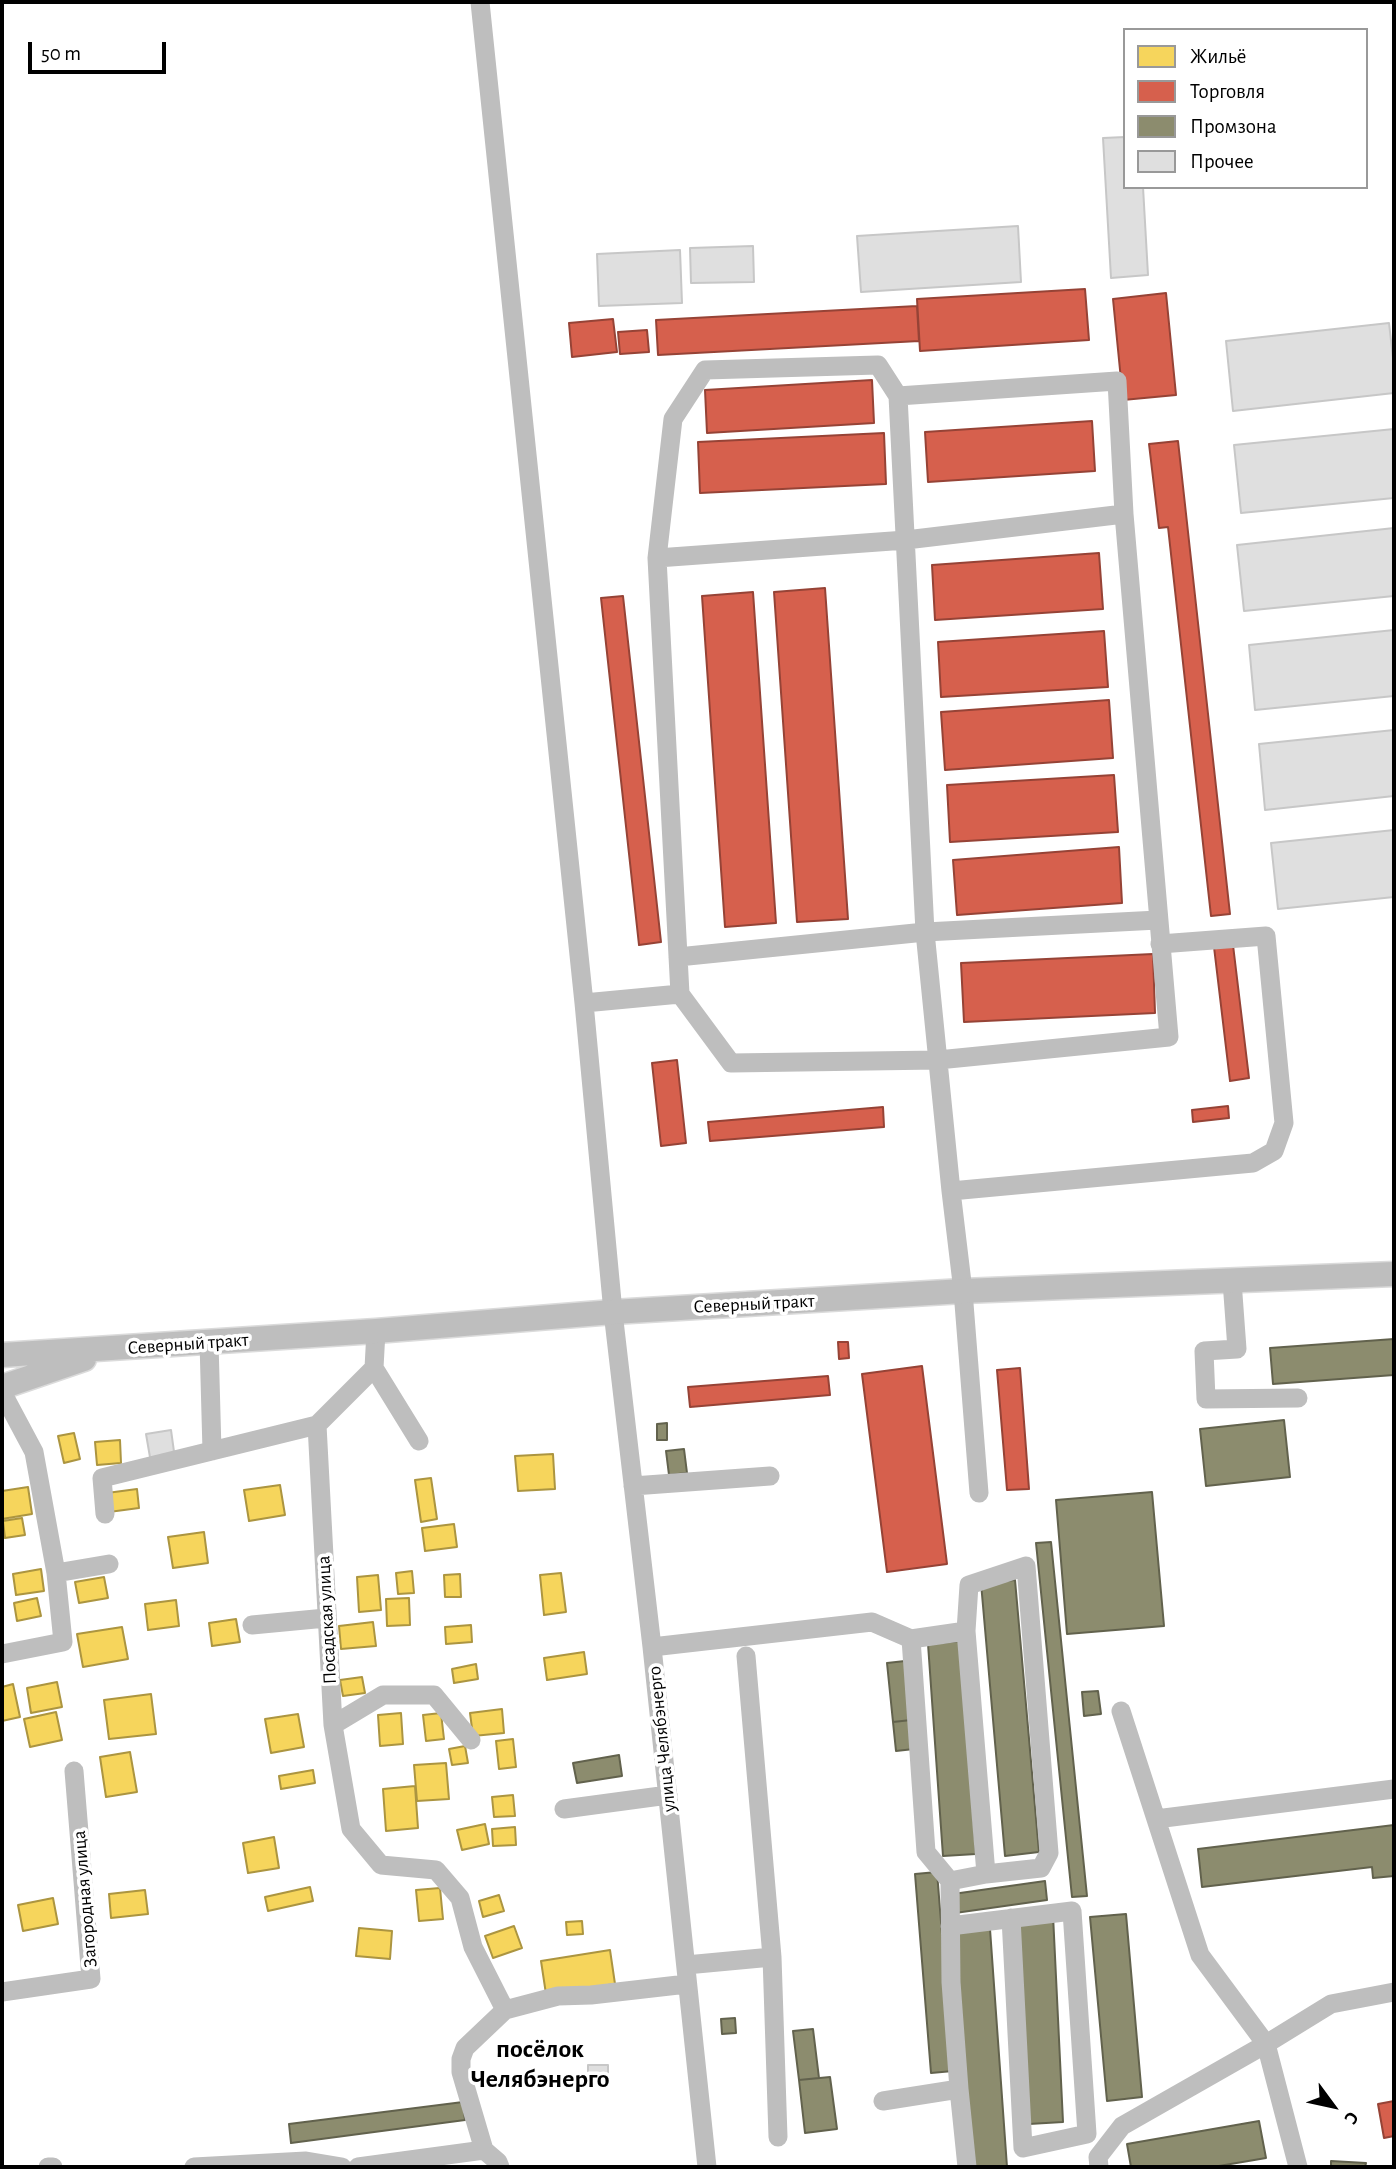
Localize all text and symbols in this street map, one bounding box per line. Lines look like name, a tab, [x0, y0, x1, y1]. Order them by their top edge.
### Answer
scale bar	[32, 28, 170, 72]
legend	[1123, 28, 1368, 189]
text: 50 m	[41, 43, 81, 64]
text: Жильё	[1190, 46, 1246, 67]
text: Торговля	[1190, 81, 1265, 102]
text: Промзона	[1190, 116, 1277, 137]
text: Прочее	[1190, 151, 1254, 172]
street label: Северный тракт	[693, 1289, 815, 1319]
street label: Северный тракт	[127, 1328, 249, 1360]
street label: Посадская улица	[312, 1555, 342, 1685]
street label: улица Челябэнерго	[643, 1665, 681, 1813]
street label: Загородная улица	[68, 1829, 102, 1969]
district label: посёлок Челябэнерго	[470, 2033, 610, 2094]
north arrow	[1298, 2071, 1368, 2141]
text: С	[1340, 2108, 1362, 2127]

